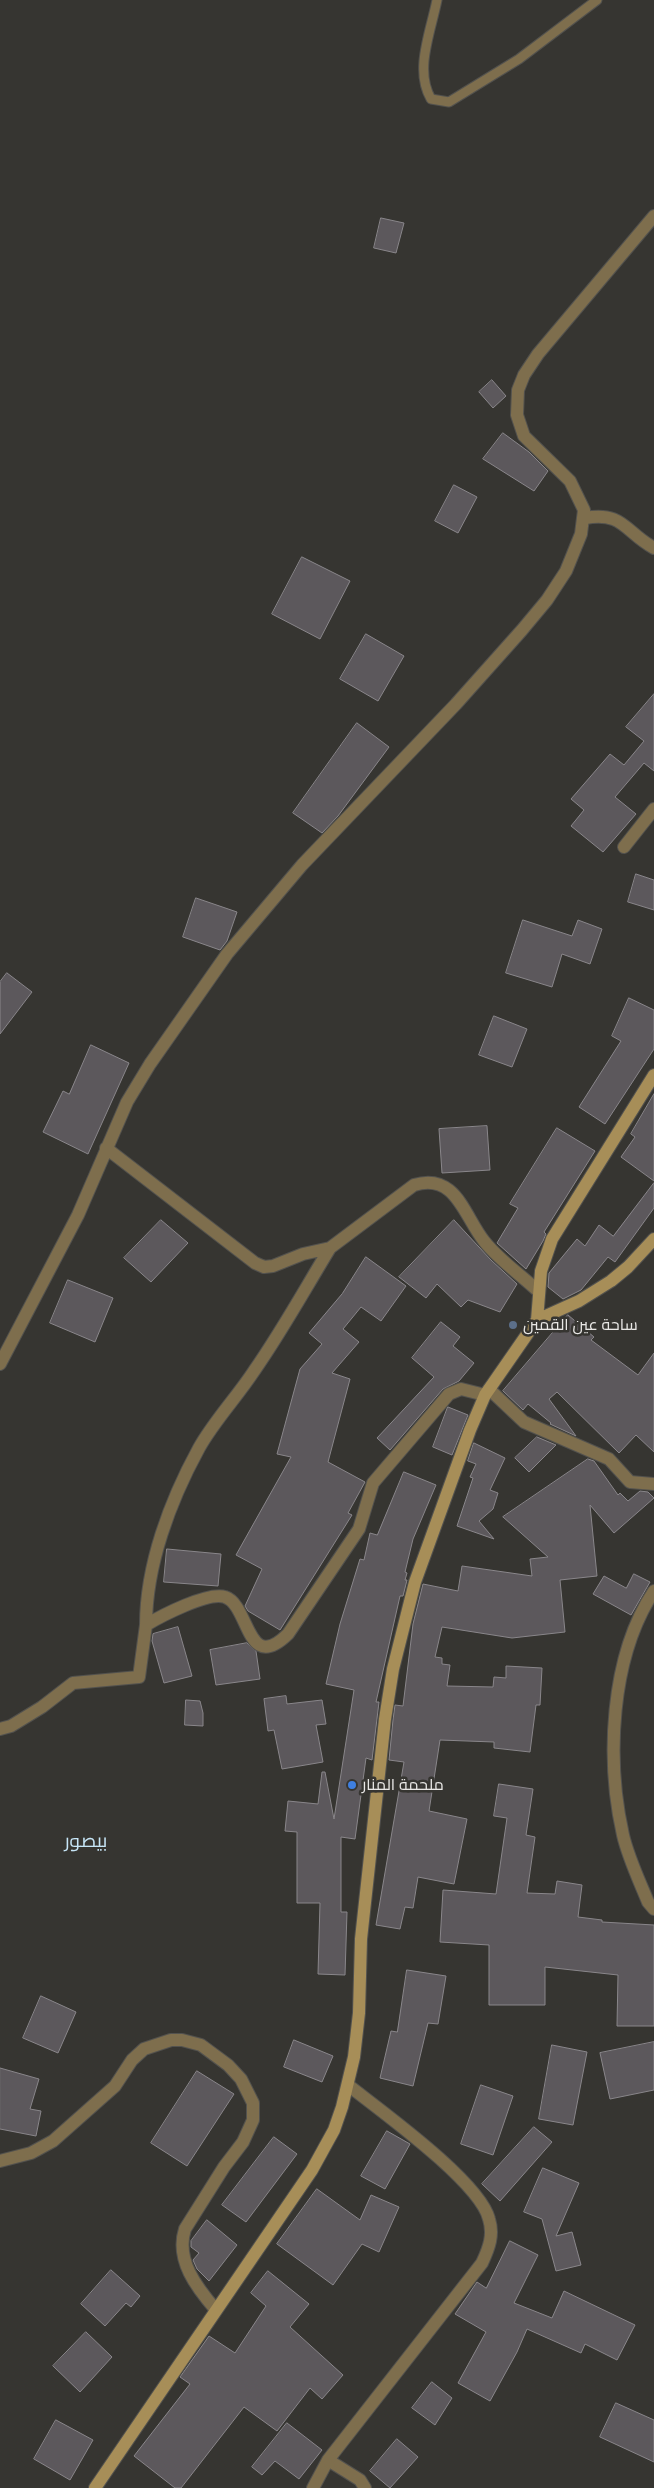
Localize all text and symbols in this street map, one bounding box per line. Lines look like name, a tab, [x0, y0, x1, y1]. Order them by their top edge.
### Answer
place label: ساحة عين القمين	[523, 1315, 638, 1335]
marker: ساحة عين القمين	[507, 1319, 519, 1331]
place label: ملحمة المنار	[362, 1775, 444, 1795]
marker: ملحمة المنار	[346, 1779, 358, 1791]
district label: بيصور	[65, 1831, 107, 1853]

